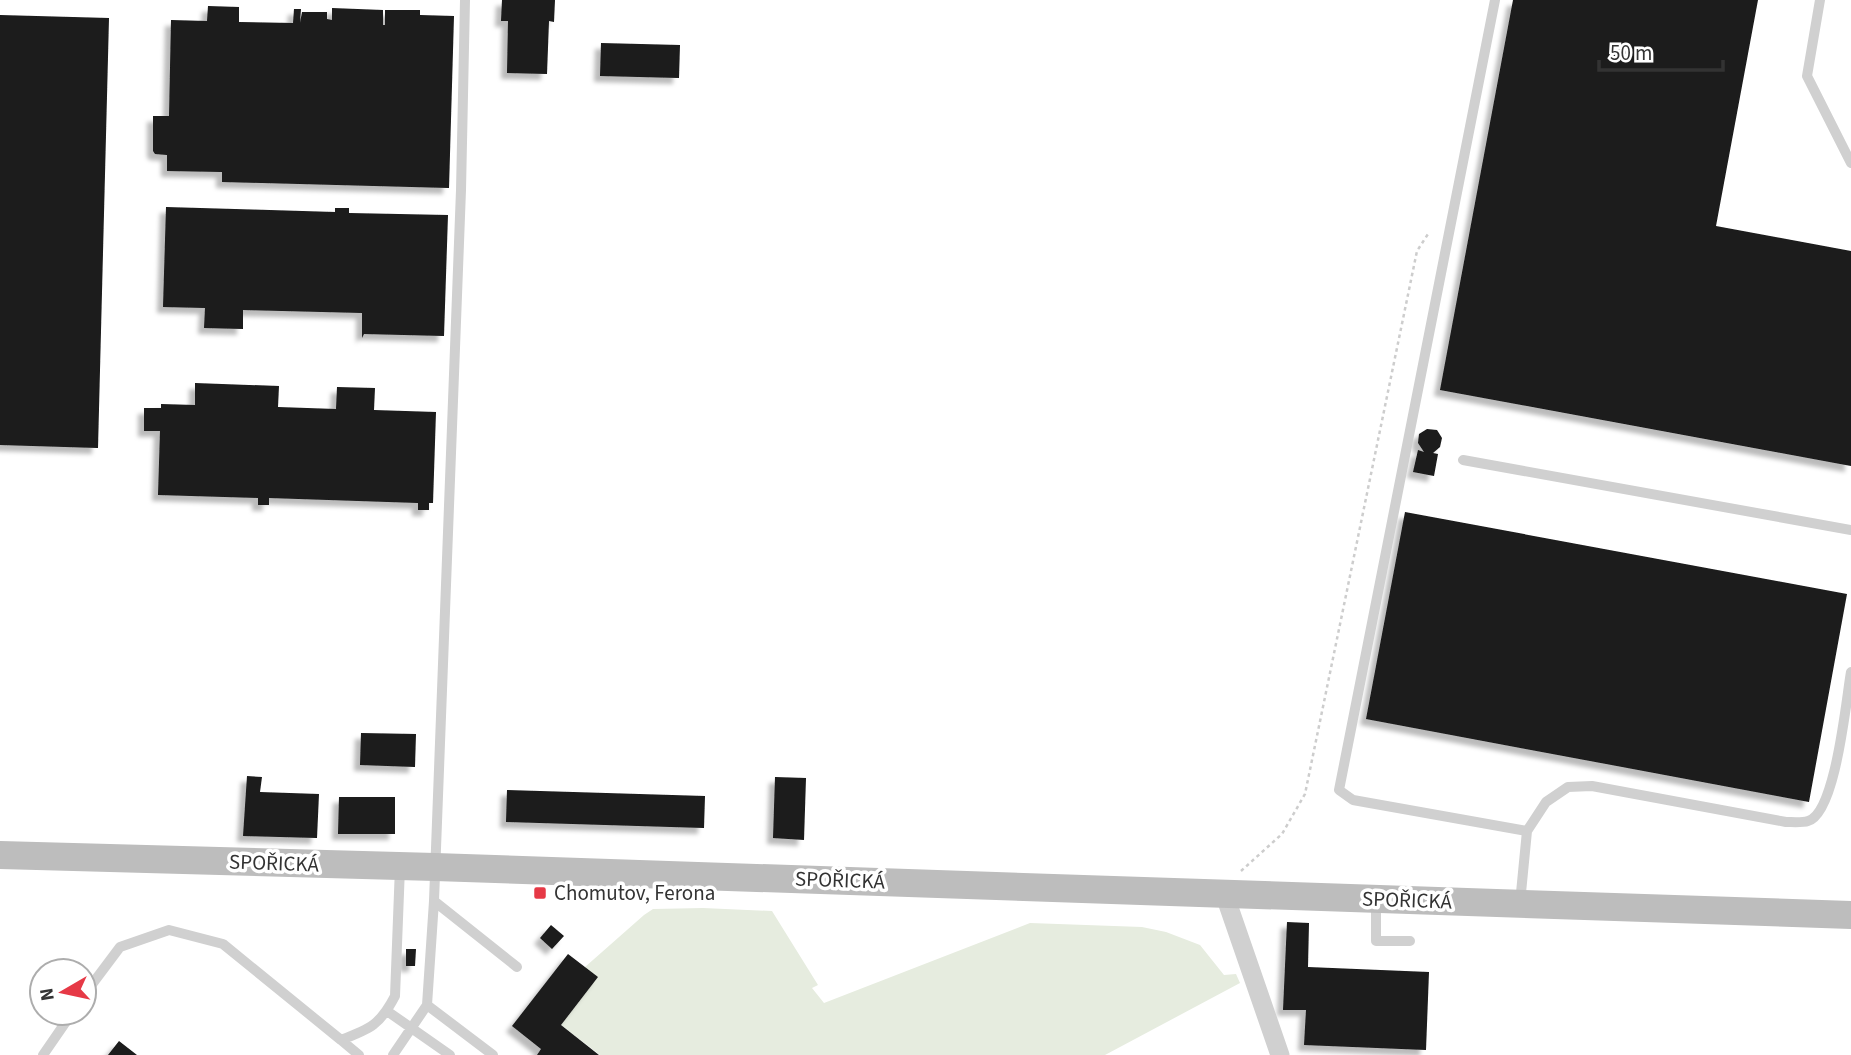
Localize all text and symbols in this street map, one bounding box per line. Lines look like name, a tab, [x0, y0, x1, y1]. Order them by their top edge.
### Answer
scale bar	[1599, 28, 1723, 72]
text: 50 m	[1610, 38, 1652, 68]
street label: SPOŘICKÁ	[229, 846, 320, 880]
street label: SPOŘICKÁ	[795, 863, 886, 897]
place label: Chomutov, Ferona	[554, 878, 715, 908]
street label: SPOŘICKÁ	[1362, 883, 1453, 917]
marker: Chomutov, Ferona	[532, 885, 548, 901]
north arrow	[28, 957, 98, 1027]
text: N	[33, 986, 62, 1003]

